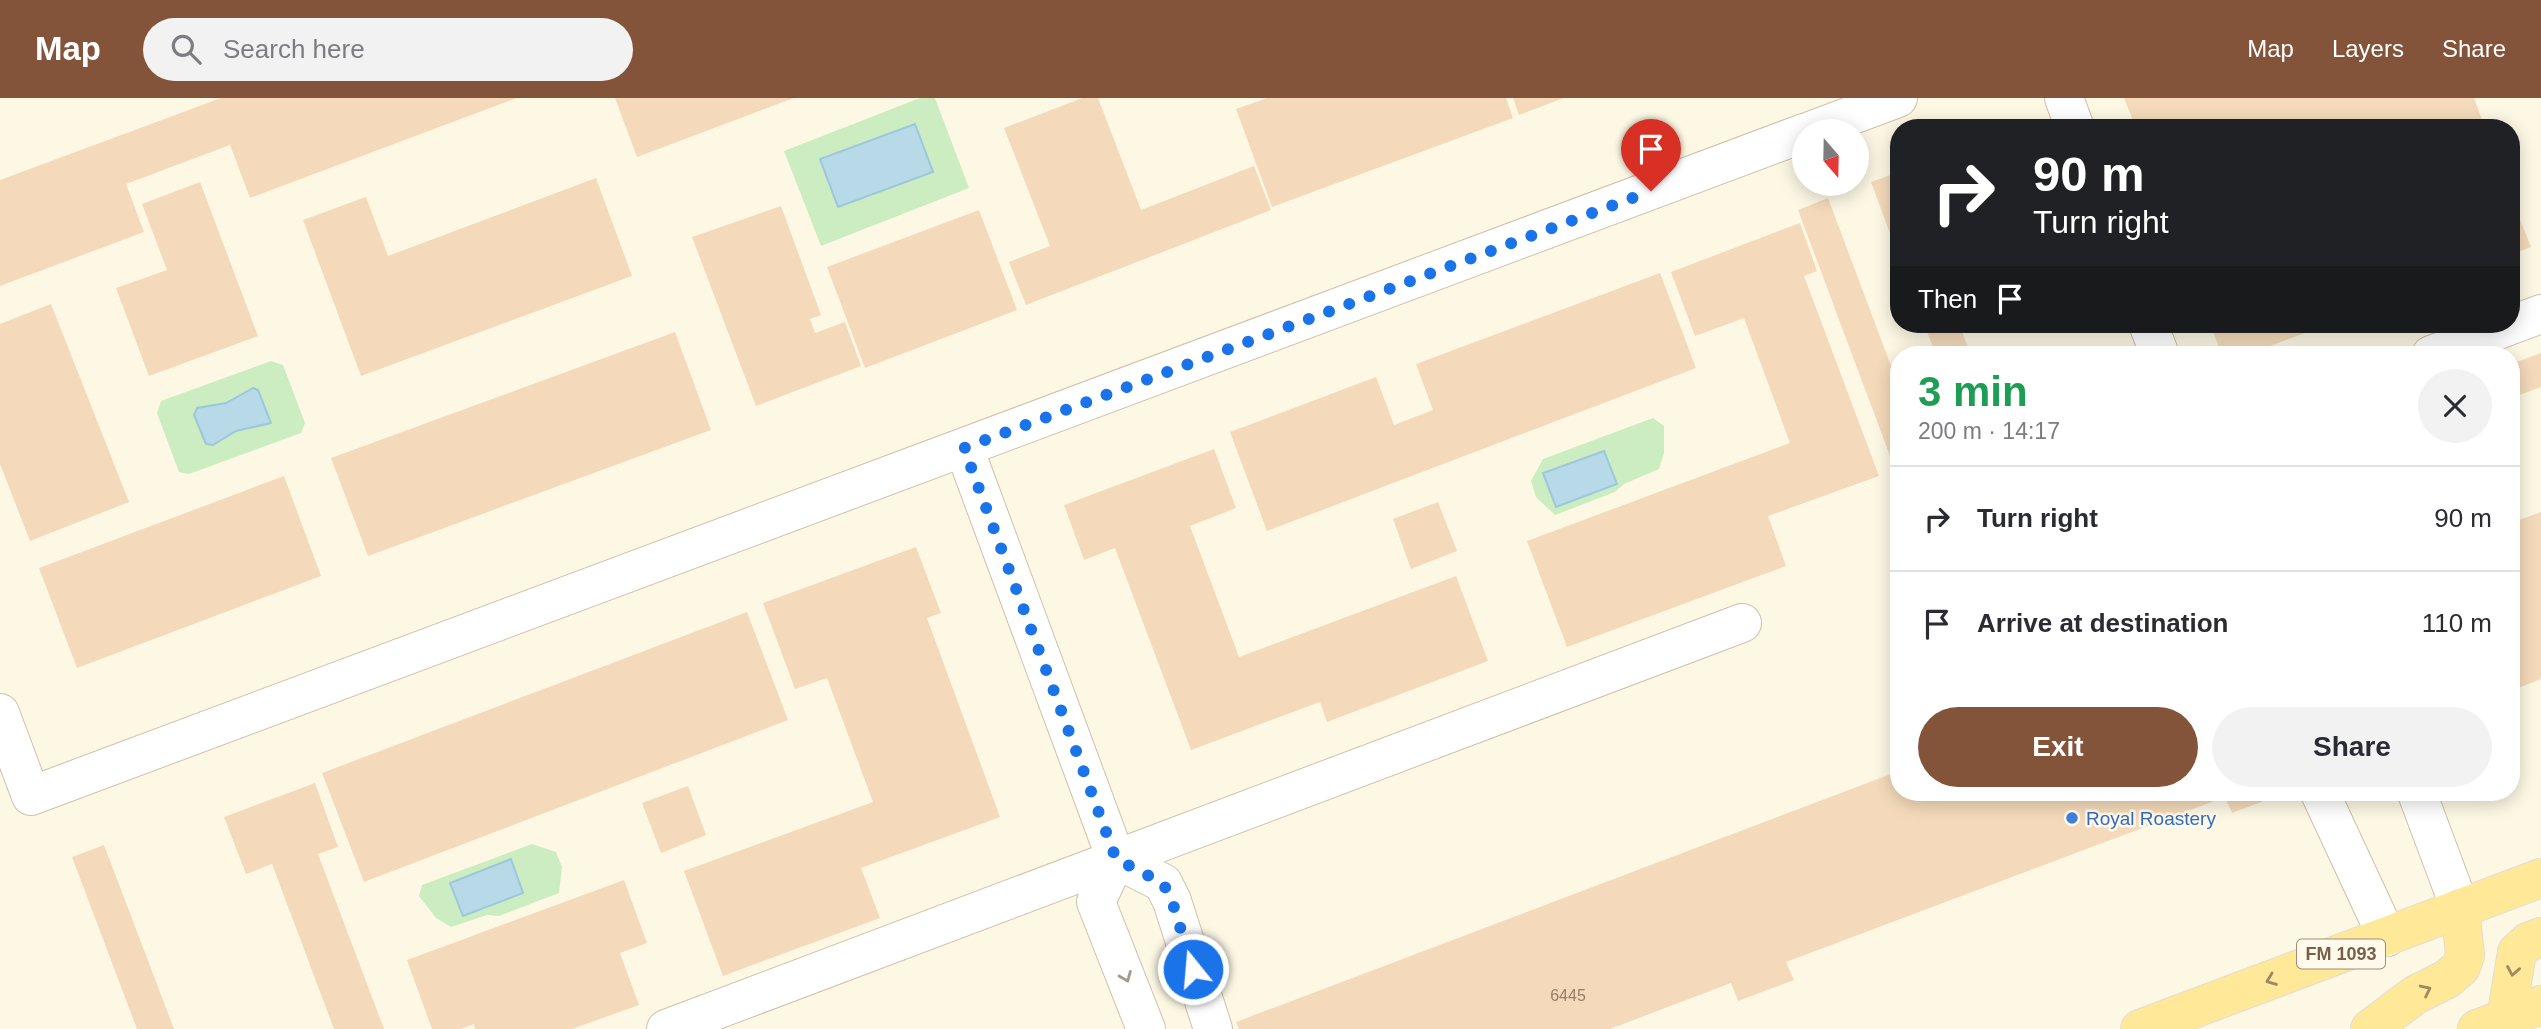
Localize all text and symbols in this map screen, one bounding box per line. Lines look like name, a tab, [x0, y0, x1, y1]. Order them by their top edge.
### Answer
search box	[143, 18, 633, 81]
text: Map	[35, 30, 101, 67]
icon: search	[167, 30, 205, 68]
text: Search here	[223, 34, 365, 64]
text: Map	[2247, 35, 2294, 62]
text: Layers	[2332, 35, 2404, 62]
text: Share	[2442, 35, 2506, 62]
pin	[1621, 119, 1681, 191]
north arrow	[1792, 119, 1869, 196]
map controls	[1792, 119, 1869, 196]
icon: arrive	[1632, 130, 1670, 168]
icon: right	[1918, 147, 2009, 238]
text: 90 m	[2033, 147, 2145, 201]
text: Turn right	[2033, 204, 2169, 240]
icon: arrive	[1991, 280, 2029, 318]
text: Then	[1918, 284, 1977, 314]
text: 3 min	[1918, 368, 2028, 415]
button: close	[2418, 369, 2492, 443]
text: 200 m · 14:17	[1918, 418, 2060, 444]
icon: right	[1918, 500, 1956, 538]
text: Turn right	[1977, 503, 2098, 533]
text: 90 m	[2434, 503, 2492, 533]
icon: arrive	[1918, 605, 1956, 643]
text: Arrive at destination	[1977, 608, 2228, 638]
text: 110 m	[2422, 608, 2492, 638]
button: Exit	[1918, 707, 2198, 787]
button: Share	[2212, 707, 2492, 787]
place label: Royal Roastery	[2086, 808, 2216, 829]
marker: Royal Roastery	[2064, 810, 2080, 826]
position arrow	[1156, 932, 1230, 1006]
road number: FM 1093	[2297, 940, 2385, 968]
one-way arrow	[2507, 965, 2522, 977]
one-way arrow	[1118, 971, 1132, 983]
one-way arrow	[2265, 972, 2277, 986]
one-way arrow	[2419, 984, 2431, 998]
house number: 6445	[1550, 987, 1586, 1004]

